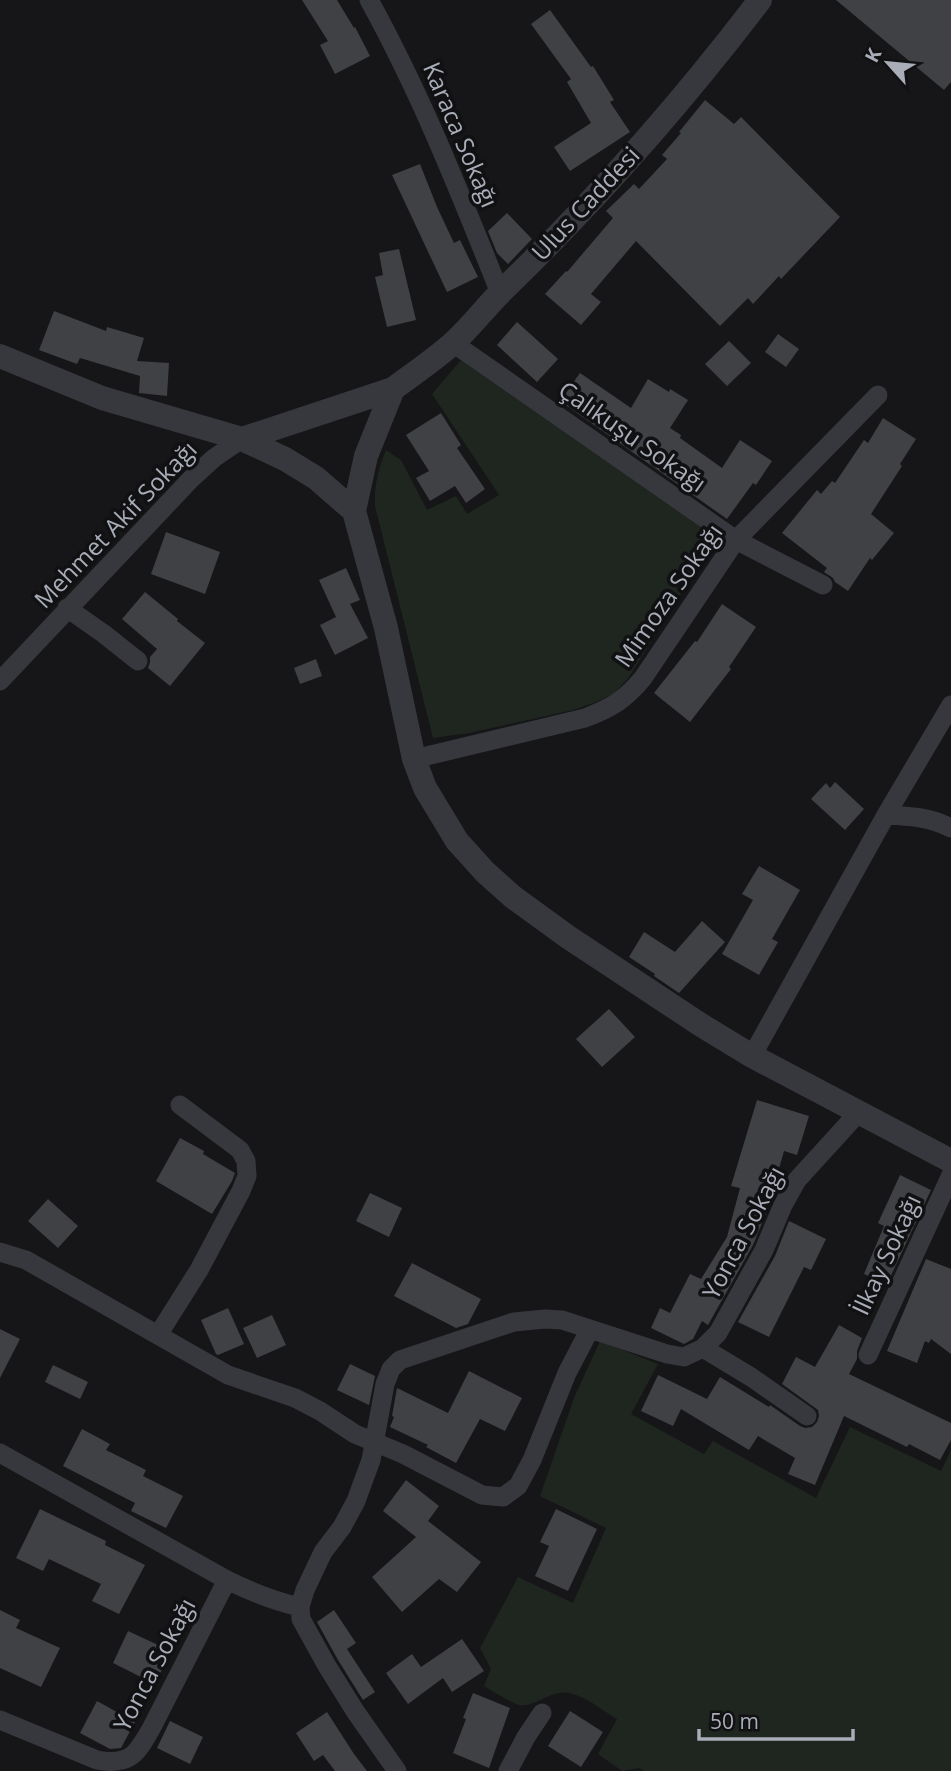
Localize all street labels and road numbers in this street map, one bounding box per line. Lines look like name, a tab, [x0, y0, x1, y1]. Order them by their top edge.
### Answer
street label: Karaca Sokağı	[416, 57, 507, 212]
street label: Ulus Caddesi	[523, 139, 646, 267]
street label: Çalıkuşu Sokağı	[553, 373, 713, 499]
street label: Mehmet Akif Sokağı	[26, 433, 204, 615]
street label: Mimoza Sokağı	[606, 517, 729, 673]
street label: Yonca Sokağı	[694, 1160, 792, 1305]
street label: İlkay Sokağı	[843, 1189, 928, 1320]
street label: Yonca Sokağı	[105, 1592, 203, 1737]

